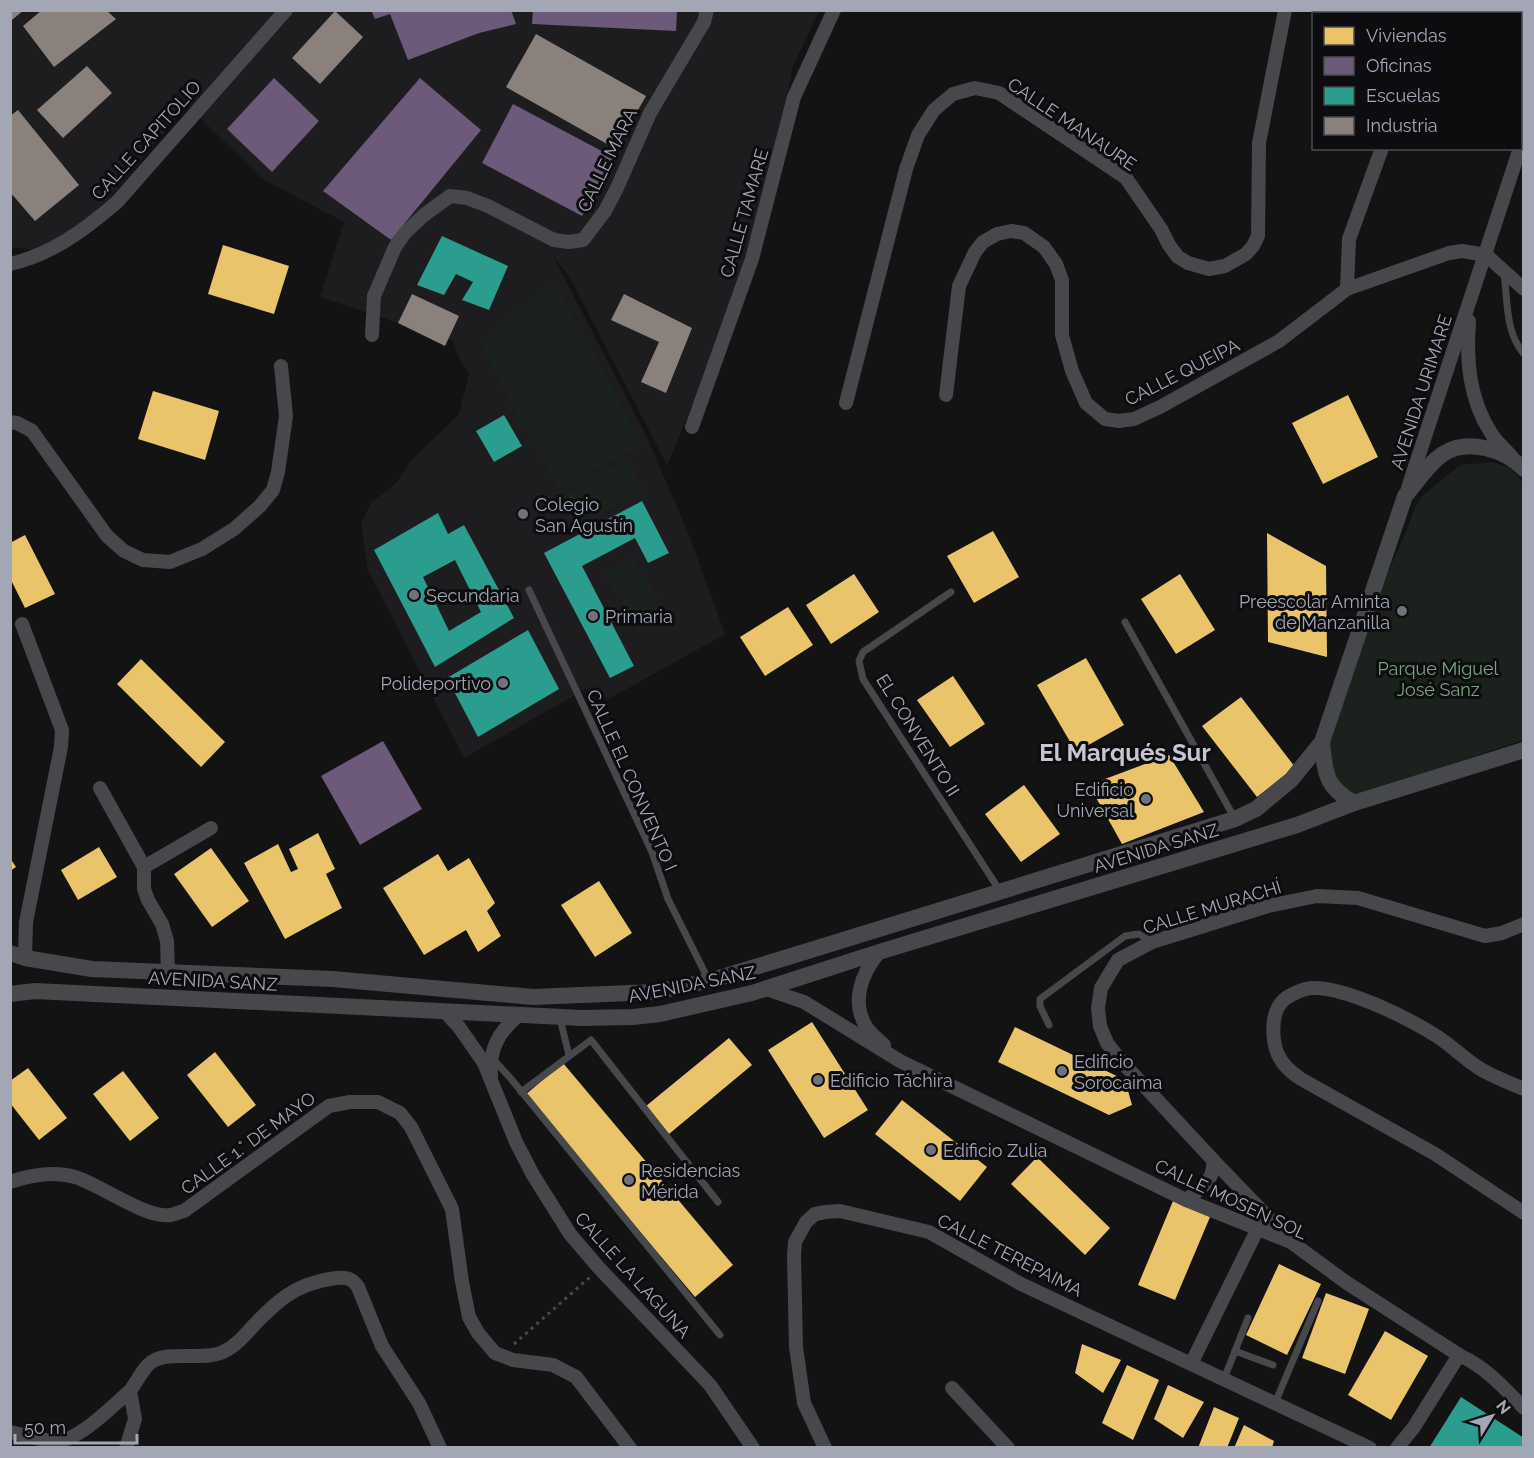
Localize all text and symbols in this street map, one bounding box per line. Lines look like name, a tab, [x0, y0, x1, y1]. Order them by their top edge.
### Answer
legend	[1312, 12, 1522, 150]
text: Viviendas	[1366, 25, 1447, 46]
text: Oficinas	[1366, 55, 1432, 76]
street label: CALLE MANAURE	[1004, 73, 1140, 175]
street label: CALLE CAPITOLIO	[87, 76, 205, 204]
text: Escuelas	[1366, 85, 1440, 106]
street label: CALLE MARA	[573, 105, 641, 215]
text: Industria	[1366, 115, 1438, 136]
street label: CALLE TAMARE	[716, 146, 772, 280]
street label: AVENIDA URIMARE	[1386, 312, 1456, 472]
street label: CALLE QUEIPA	[1121, 334, 1243, 410]
place label: Colegio San Agustín	[535, 494, 633, 536]
marker: Colegio San Agustín	[516, 507, 530, 521]
place label: Secundaria	[426, 585, 520, 606]
marker: Secundaria	[407, 588, 421, 602]
place label: Preescolar Aminta de Manzanilla	[1239, 591, 1390, 633]
marker: Preescolar Aminta de Manzanilla	[1395, 604, 1409, 618]
place label: Primaria	[605, 606, 673, 627]
marker: Primaria	[586, 609, 600, 623]
park label: Parque Miguel José Sanz	[1378, 658, 1499, 700]
street label: EL CONVENTO II	[872, 670, 964, 800]
place label: Polideportivo	[381, 673, 491, 694]
marker: Polideportivo	[496, 676, 510, 690]
street label: CALLE EL CONVENTO I	[583, 686, 681, 874]
district label: El Marqués Sur	[1039, 738, 1211, 767]
place label: Edificio Universal	[1057, 779, 1134, 821]
marker: Edificio Universal	[1139, 792, 1153, 806]
street label: AVENIDA SANZ	[1091, 819, 1221, 877]
street label: CALLE MURACHÍ	[1140, 875, 1284, 938]
street label: AVENIDA SANZ	[627, 961, 757, 1007]
street label: AVENIDA SANZ	[148, 967, 278, 995]
place label: Edificio Sorocaima	[1074, 1051, 1162, 1093]
marker: Edificio Sorocaima	[1055, 1064, 1069, 1078]
place label: Edificio Táchira	[830, 1070, 953, 1091]
marker: Edificio Táchira	[811, 1073, 825, 1087]
street label: CALLE 1.° DE MAYO	[177, 1087, 319, 1199]
place label: Edificio Zulia	[943, 1140, 1047, 1161]
marker: Edificio Zulia	[924, 1143, 938, 1157]
street label: CALLE MOSEN SOL	[1152, 1155, 1311, 1244]
place label: Residencias Mérida	[641, 1160, 741, 1202]
marker: Residencias Mérida	[622, 1173, 636, 1187]
street label: CALLE LA LAGUNA	[571, 1208, 695, 1342]
street label: CALLE TEREPAIMA	[934, 1209, 1086, 1301]
north arrow	[1462, 1386, 1522, 1446]
text: N	[1492, 1396, 1515, 1418]
scale bar	[15, 1407, 136, 1445]
text: 50 m	[24, 1417, 66, 1438]

